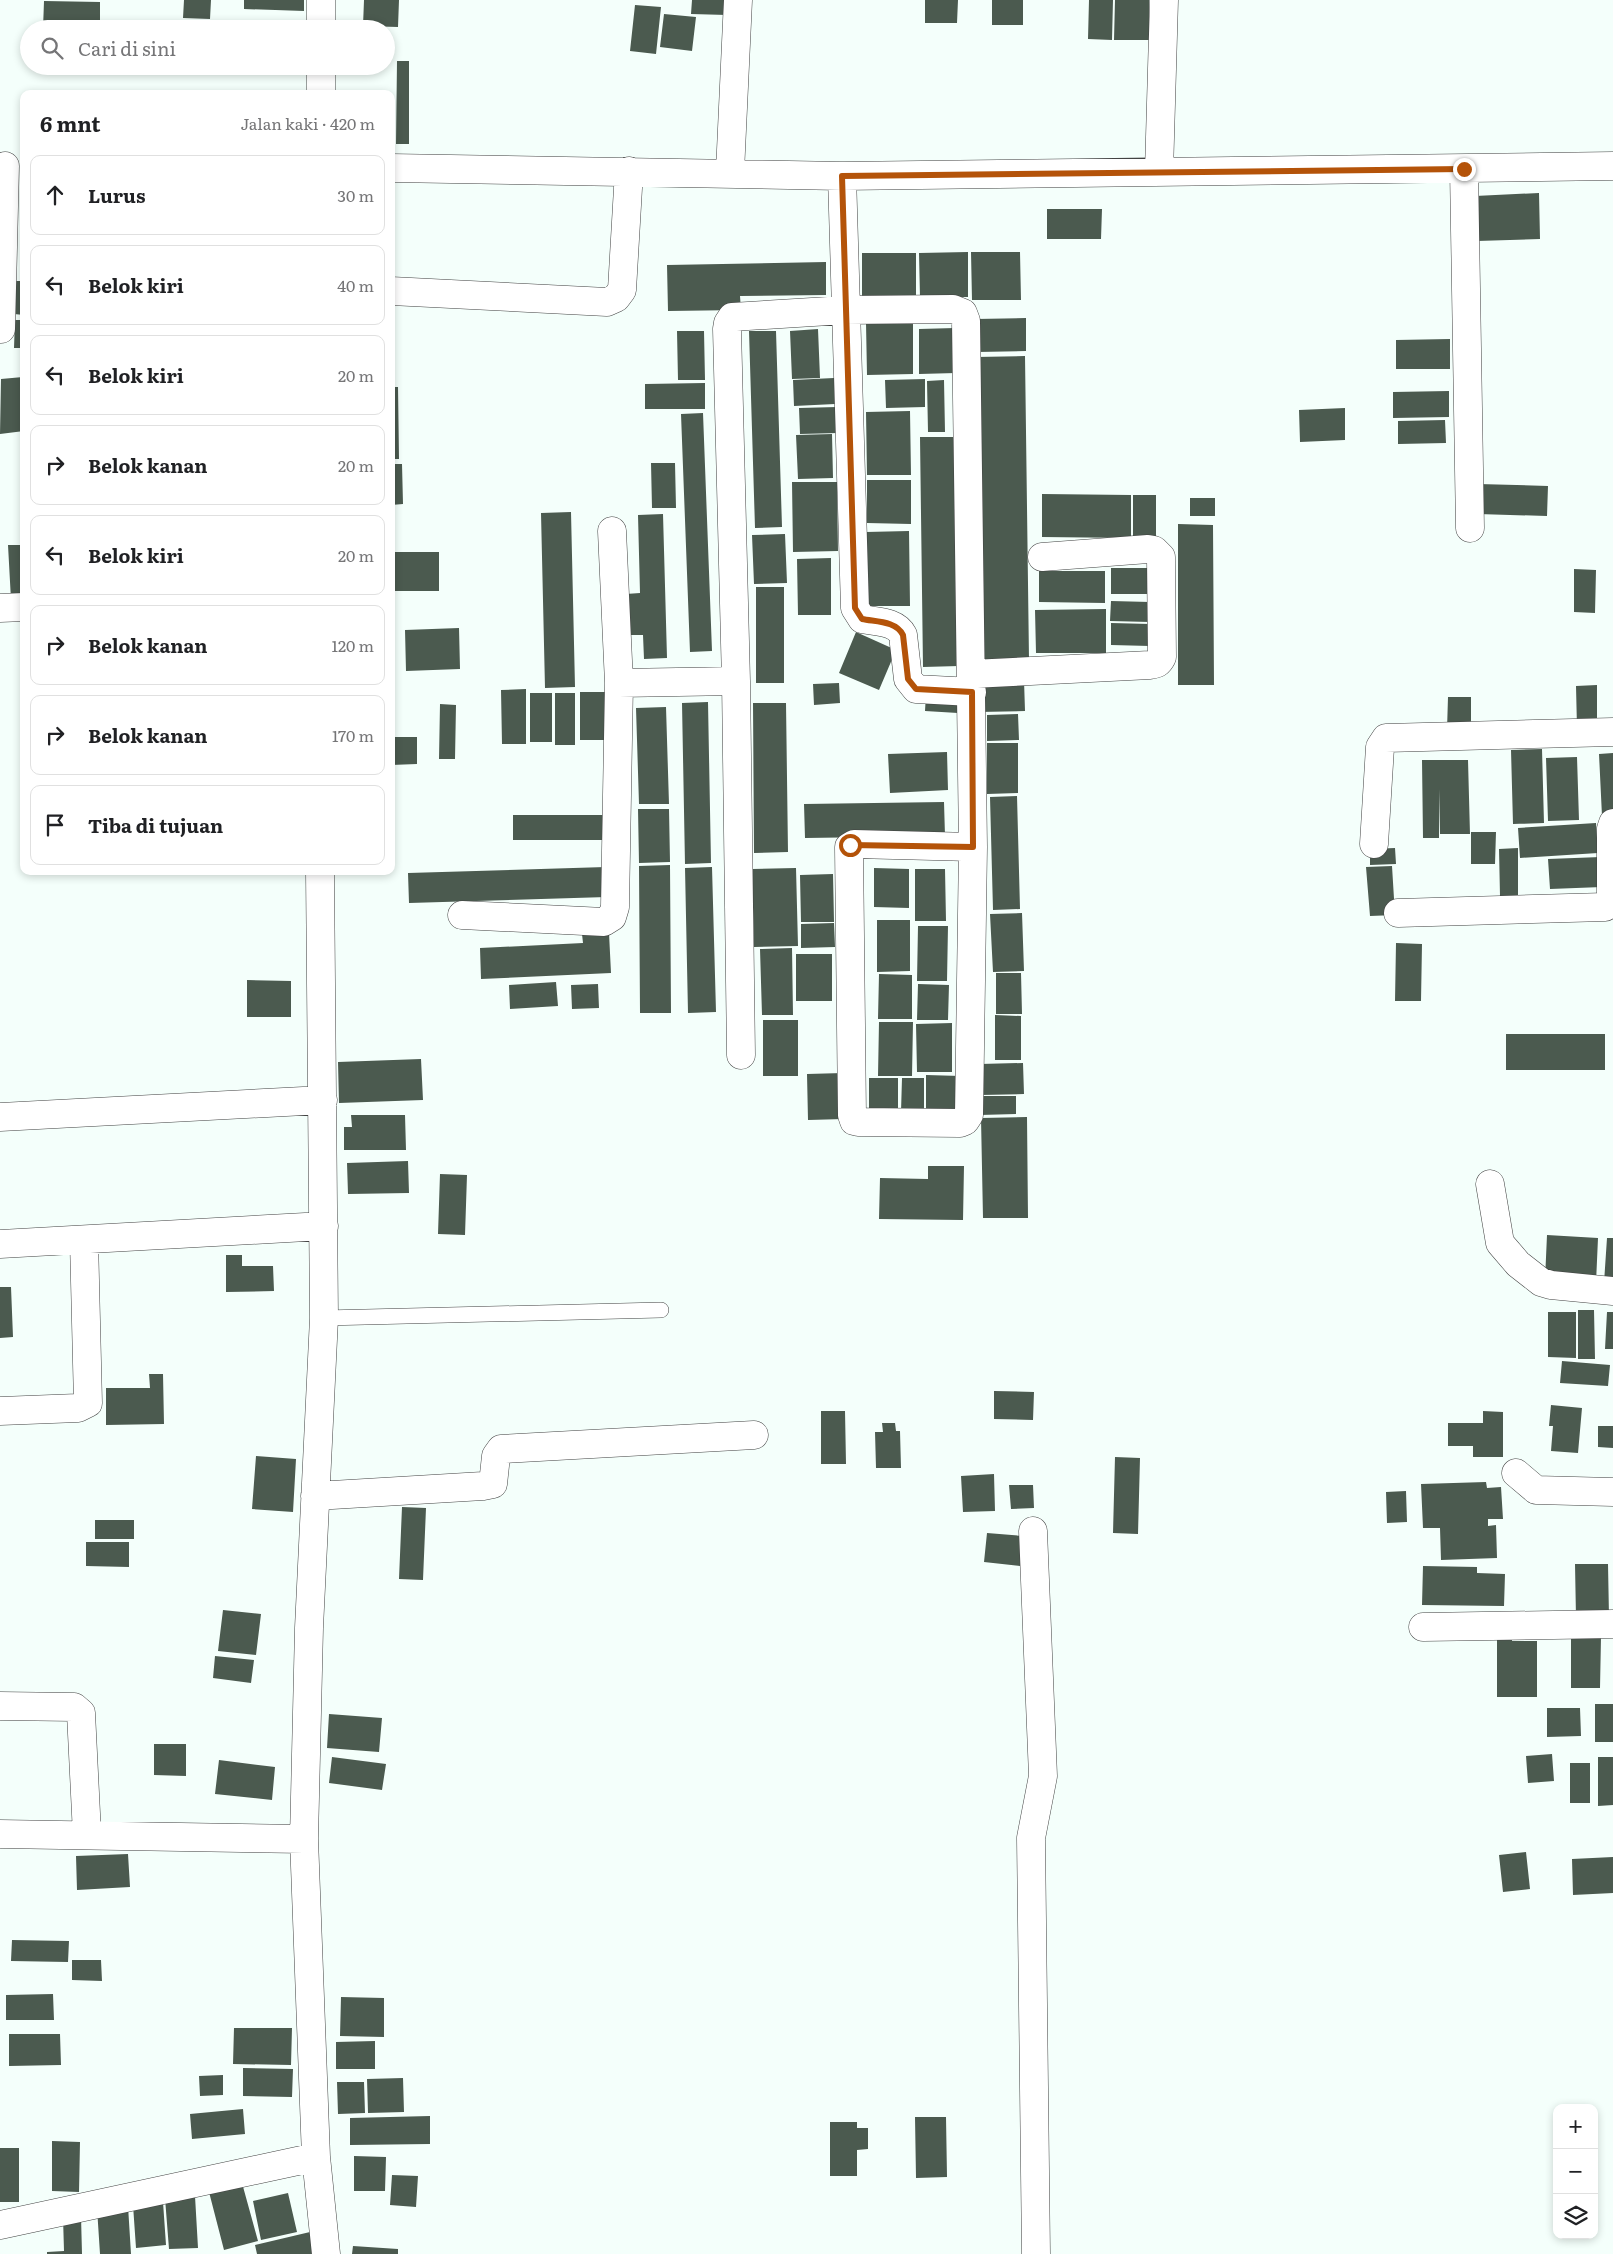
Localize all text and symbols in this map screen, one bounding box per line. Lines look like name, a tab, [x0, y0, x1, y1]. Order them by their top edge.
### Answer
search box	[20, 20, 395, 75]
icon: search	[38, 34, 66, 62]
text: Cari di sini	[78, 34, 176, 62]
text: 6 mnt	[40, 107, 100, 138]
text: Jalan kaki · 420 m	[240, 111, 375, 135]
route end	[1453, 158, 1476, 181]
icon: ahead	[41, 181, 69, 209]
text: Lurus	[88, 181, 145, 209]
text: 30 m	[337, 183, 374, 207]
icon: left	[41, 271, 69, 299]
text: Belok kiri	[88, 271, 184, 299]
text: 40 m	[337, 273, 374, 297]
icon: left	[41, 361, 69, 389]
text: Belok kiri	[88, 361, 184, 389]
text: 20 m	[338, 363, 374, 387]
icon: right	[41, 451, 69, 479]
text: Belok kanan	[88, 451, 207, 479]
text: 20 m	[338, 453, 374, 477]
icon: left	[41, 541, 69, 569]
text: Belok kiri	[88, 541, 184, 569]
text: 20 m	[338, 543, 374, 567]
icon: right	[41, 631, 69, 659]
text: Belok kanan	[88, 631, 207, 659]
text: 120 m	[331, 633, 374, 657]
icon: right	[41, 721, 69, 749]
text: Belok kanan	[88, 721, 207, 749]
text: 170 m	[332, 723, 374, 747]
icon: arrive	[41, 811, 69, 839]
text: Tiba di tujuan	[88, 811, 223, 839]
route start	[839, 834, 862, 857]
map controls	[1553, 2104, 1598, 2239]
button: +	[1553, 2104, 1598, 2149]
button: −	[1553, 2149, 1598, 2194]
button: layers	[1553, 2194, 1598, 2239]

